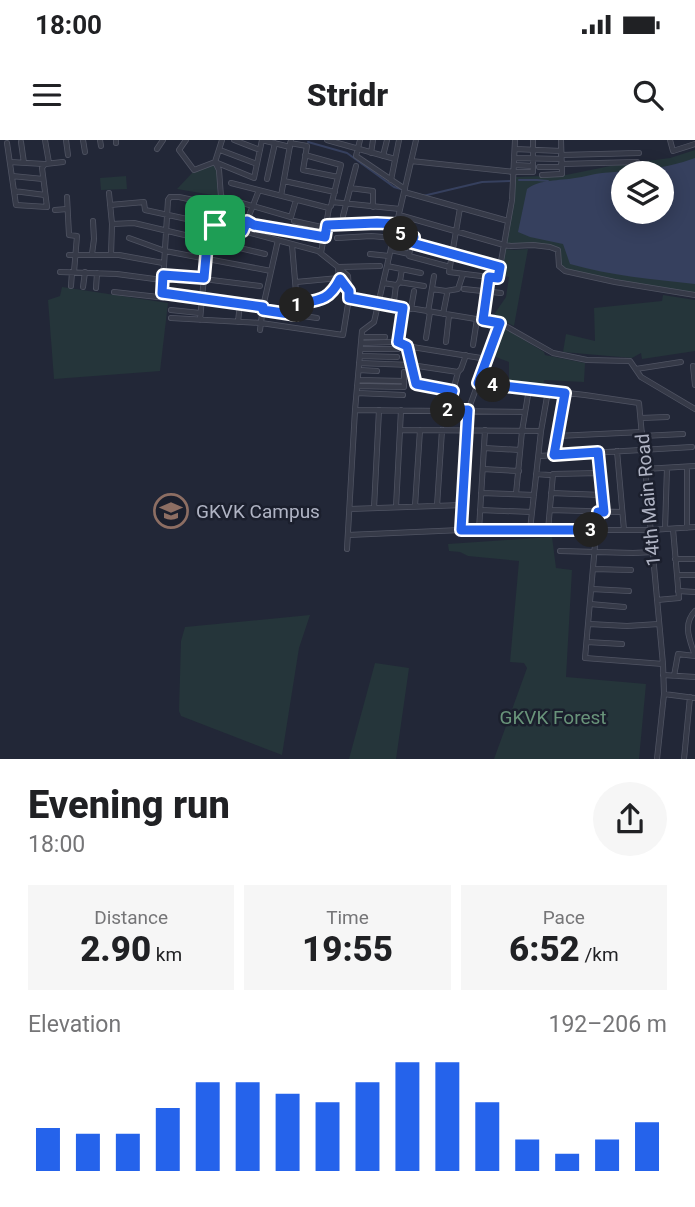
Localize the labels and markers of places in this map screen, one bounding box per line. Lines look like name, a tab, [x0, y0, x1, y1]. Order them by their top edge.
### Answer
pin	[185, 195, 245, 255]
pin: 5	[384, 216, 418, 252]
pin: 1	[280, 288, 314, 322]
pin: 4	[476, 368, 510, 402]
pin: 2	[430, 392, 466, 428]
school or university icon: GKVK Campus	[152, 492, 190, 530]
place label: GKVK Campus	[196, 500, 320, 523]
pin: 3	[574, 512, 608, 548]

